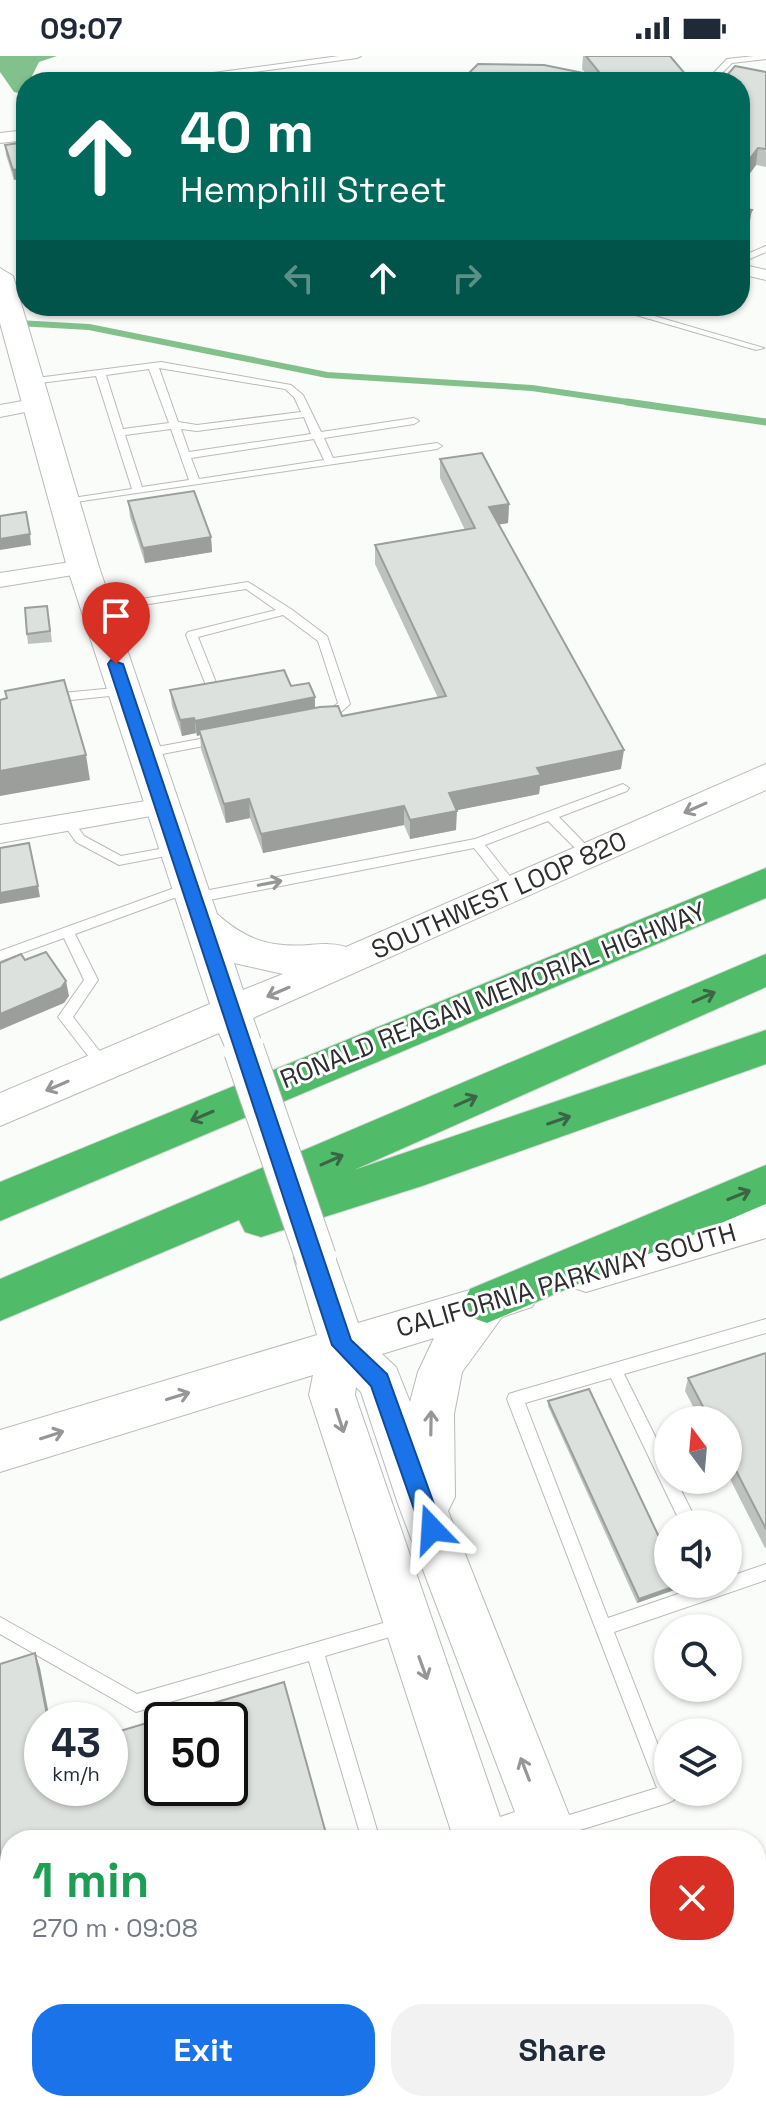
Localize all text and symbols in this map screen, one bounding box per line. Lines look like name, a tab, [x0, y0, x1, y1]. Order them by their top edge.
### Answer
text: 09:07	[40, 9, 122, 48]
text: 40 m	[180, 97, 314, 168]
icon: ahead	[48, 104, 152, 208]
text: Hemphill Street	[180, 167, 447, 213]
icon: left	[277, 256, 321, 300]
icon: ahead	[361, 256, 405, 300]
icon: right	[445, 256, 489, 300]
pin	[82, 582, 150, 664]
icon: arrive	[94, 594, 138, 638]
one-way arrow	[683, 801, 707, 816]
street label: SOUTHWEST LOOP 820	[366, 823, 632, 967]
one-way arrow	[257, 875, 283, 890]
street label: RONALD REAGAN MEMORIAL HIGHWAY	[275, 894, 711, 1096]
one-way arrow	[266, 986, 290, 1001]
one-way arrow	[691, 988, 716, 1003]
one-way arrow	[45, 1080, 69, 1095]
one-way arrow	[453, 1093, 478, 1108]
one-way arrow	[191, 1109, 215, 1124]
one-way arrow	[546, 1111, 571, 1126]
one-way arrow	[319, 1152, 343, 1167]
one-way arrow	[726, 1186, 751, 1201]
street label: CALIFORNIA PARKWAY SOUTH	[392, 1215, 740, 1345]
one-way arrow	[164, 1388, 190, 1403]
north arrow	[654, 1406, 742, 1494]
map controls	[654, 1406, 742, 1806]
one-way arrow	[334, 1408, 349, 1433]
one-way arrow	[423, 1410, 438, 1437]
one-way arrow	[38, 1427, 64, 1442]
position arrow	[390, 1487, 474, 1571]
button: sound	[654, 1510, 742, 1598]
button: search	[654, 1614, 742, 1702]
one-way arrow	[417, 1655, 431, 1679]
speed limit sign: 50	[144, 1702, 248, 1806]
text: 43	[51, 1718, 101, 1769]
button: layers	[654, 1718, 742, 1806]
one-way arrow	[517, 1757, 531, 1782]
text: km/h	[52, 1761, 100, 1787]
text: 1 min	[32, 1850, 149, 1911]
button: close	[650, 1856, 734, 1940]
text: 270 m · 09:08	[32, 1911, 198, 1945]
button: Exit	[32, 2004, 375, 2096]
button: Share	[391, 2004, 734, 2096]

